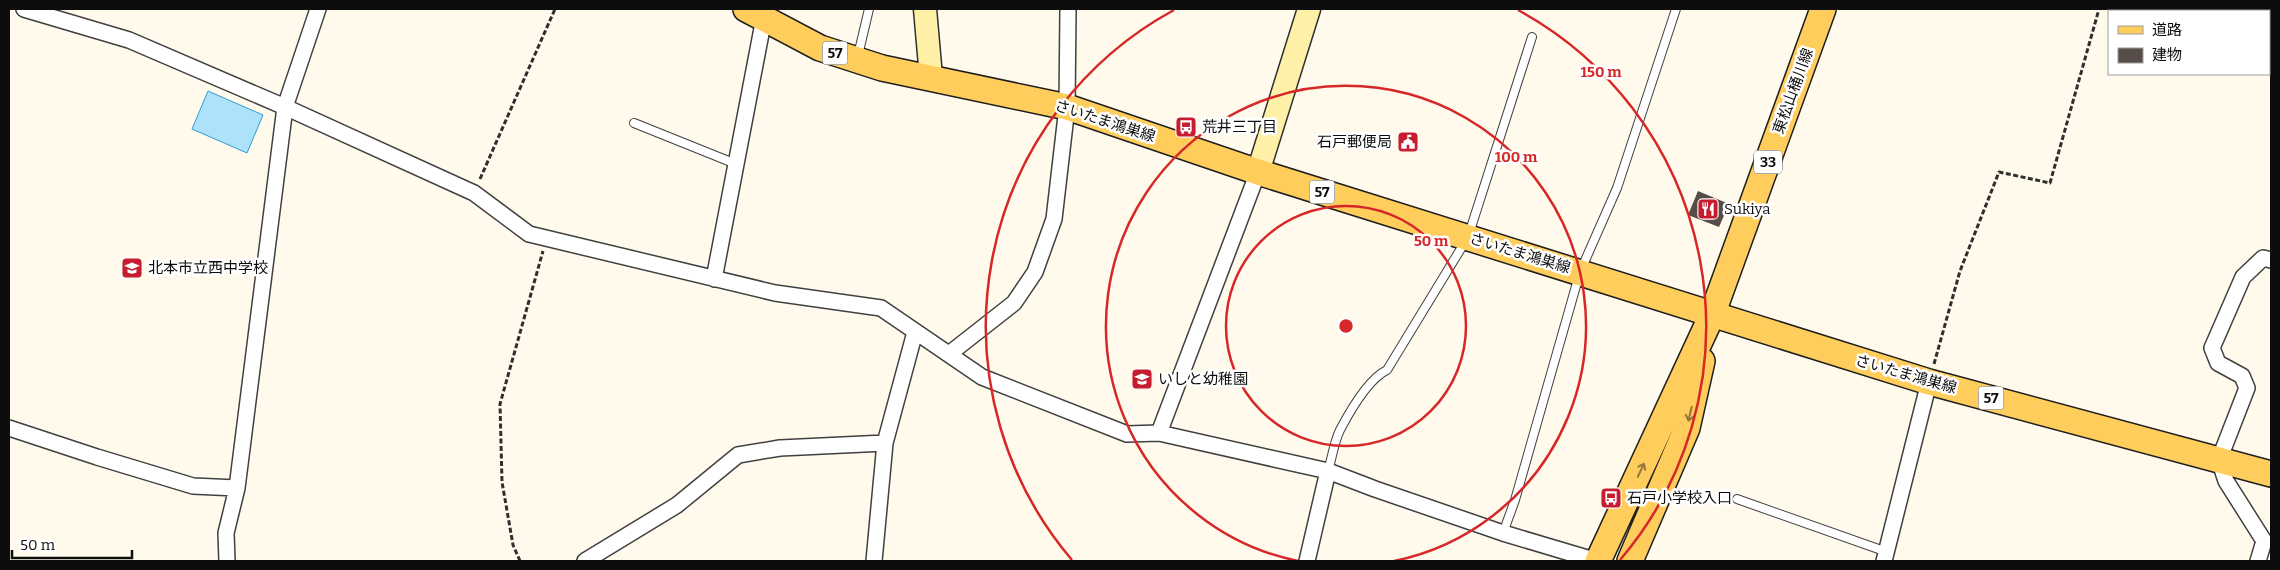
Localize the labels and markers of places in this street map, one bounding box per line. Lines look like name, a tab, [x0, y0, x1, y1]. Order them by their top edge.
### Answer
bus stop icon: 荒井三丁目	[1174, 115, 1198, 139]
place label: 荒井三丁目	[1202, 118, 1277, 136]
public building icon: 石戸郵便局	[1396, 130, 1420, 154]
place label: 石戸郵便局	[1317, 133, 1392, 151]
restaurant icon: Sukiya	[1696, 197, 1720, 221]
place label: Sukiya	[1724, 200, 1770, 218]
school or university icon: 北本市立西中学校	[120, 256, 144, 280]
place label: 北本市立西中学校	[148, 259, 268, 277]
centre of rings	[1337, 317, 1355, 335]
school or university icon: いしと幼稚園	[1130, 367, 1154, 391]
place label: いしと幼稚園	[1158, 370, 1248, 388]
bus stop icon: 石戸小学校入口	[1599, 486, 1623, 510]
place label: 石戸小学校入口	[1627, 489, 1732, 507]

